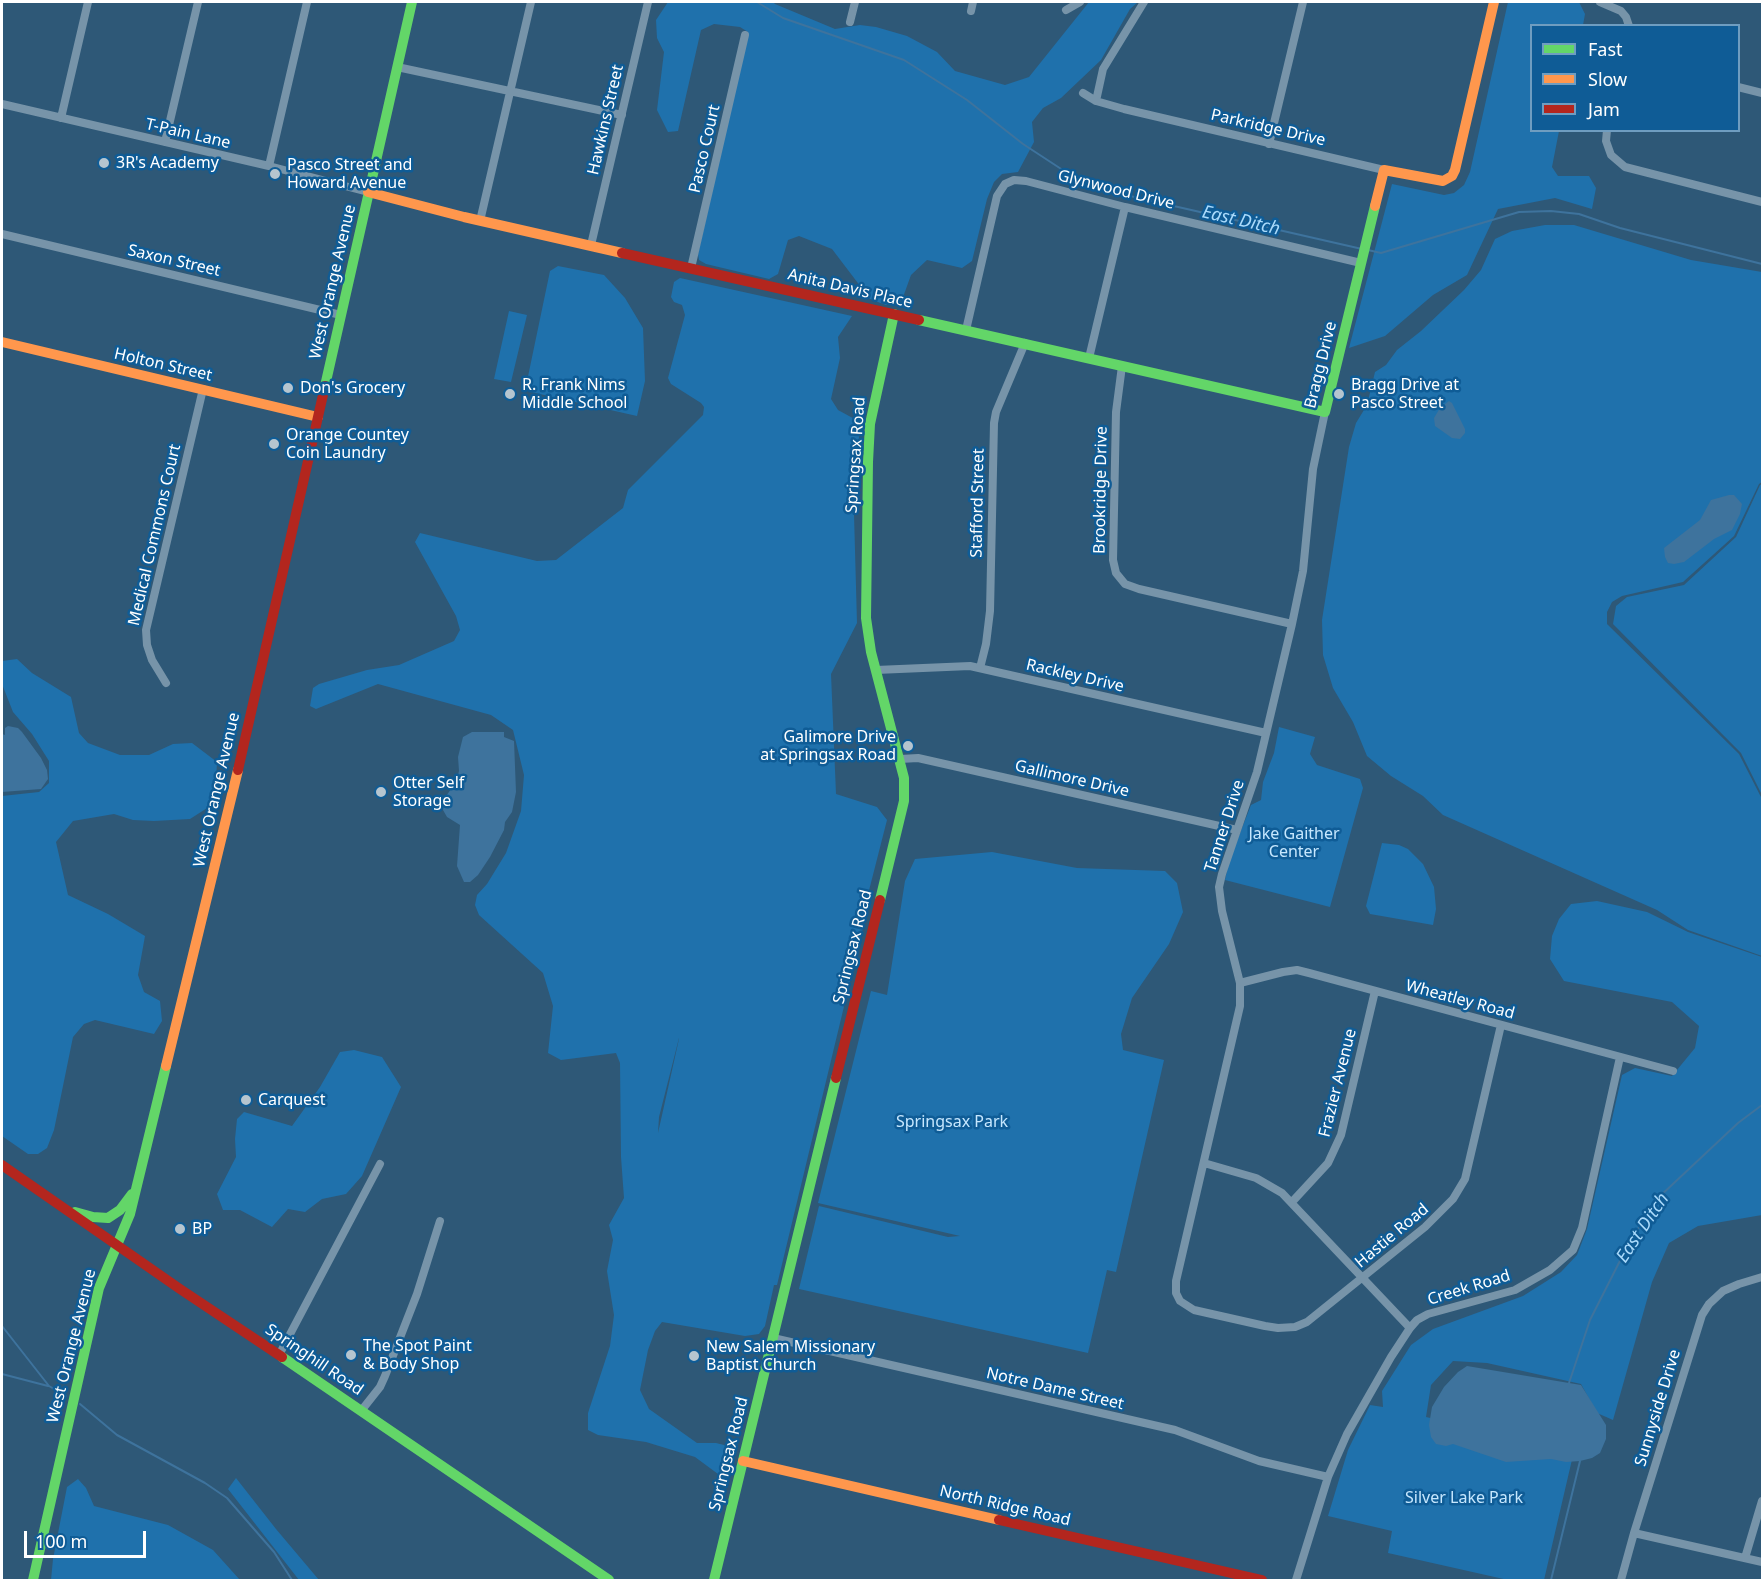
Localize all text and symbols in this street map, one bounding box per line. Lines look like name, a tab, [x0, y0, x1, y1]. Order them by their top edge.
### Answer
legend	[1530, 24, 1740, 132]
text: Fast	[1588, 37, 1623, 61]
street label: Hawkins Street	[584, 63, 628, 177]
text: Slow	[1588, 67, 1627, 91]
text: Jam	[1588, 97, 1620, 121]
street label: Pasco Court	[686, 103, 724, 195]
street label: Parkridge Drive	[1209, 105, 1327, 151]
street label: T-Pain Lane	[144, 115, 232, 153]
place label: 3R's Academy	[116, 153, 219, 173]
place label: Pasco Street and Howard Avenue	[287, 155, 412, 193]
marker: 3R's Academy	[97, 156, 111, 170]
street label: Glynwood Drive	[1056, 166, 1176, 214]
marker: Pasco Street and Howard Avenue	[268, 167, 282, 181]
water label: East Ditch	[1200, 202, 1282, 240]
street label: West Orange Avenue	[306, 203, 360, 361]
street label: Saxon Street	[126, 241, 222, 281]
street label: Anita Davis Place	[786, 265, 914, 313]
street label: Bragg Drive	[1301, 319, 1341, 411]
street label: Holton Street	[112, 344, 214, 386]
place label: R. Frank Nims Middle School	[522, 375, 627, 413]
place label: Bragg Drive at Pasco Street	[1351, 375, 1459, 413]
place label: Don's Grocery	[300, 378, 405, 398]
marker: Don's Grocery	[281, 381, 295, 395]
marker: R. Frank Nims Middle School	[503, 387, 517, 401]
marker: Bragg Drive at Pasco Street	[1332, 387, 1346, 401]
street label: Springsax Road	[842, 396, 870, 514]
place label: Orange Countey Coin Laundry	[286, 425, 409, 463]
street label: Brookridge Drive	[1090, 426, 1112, 554]
marker: Orange Countey Coin Laundry	[267, 437, 281, 451]
street label: Medical Commons Court	[125, 442, 185, 628]
street label: Stafford Street	[967, 448, 989, 558]
street label: Rackley Drive	[1024, 655, 1126, 697]
street label: West Orange Avenue	[190, 711, 244, 869]
place label: Galimore Drive at Springsax Road	[760, 727, 896, 765]
marker: Galimore Drive at Springsax Road	[901, 739, 915, 753]
street label: Gallimore Drive	[1013, 757, 1131, 801]
place label: Otter Self Storage	[393, 773, 464, 811]
street label: Tanner Drive	[1201, 778, 1249, 874]
marker: Otter Self Storage	[374, 785, 388, 799]
park label: Jake Gaither Center	[1248, 824, 1340, 862]
street label: Springsax Road	[830, 888, 876, 1006]
street label: Wheatley Road	[1403, 976, 1517, 1024]
street label: Frazier Avenue	[1315, 1027, 1361, 1139]
place label: Carquest	[258, 1090, 326, 1110]
marker: Carquest	[239, 1093, 253, 1107]
park label: Springsax Park	[896, 1112, 1008, 1132]
water label: East Ditch	[1612, 1189, 1674, 1267]
street label: Hastie Road	[1351, 1200, 1433, 1272]
place label: BP	[192, 1219, 212, 1239]
marker: BP	[173, 1222, 187, 1236]
street label: Creek Road	[1425, 1266, 1513, 1310]
street label: West Orange Avenue	[44, 1267, 100, 1425]
street label: Springhill Road	[261, 1320, 367, 1400]
place label: The Spot Paint & Body Shop	[363, 1336, 472, 1374]
place label: New Salem Missionary Baptist Church	[706, 1337, 875, 1375]
street label: Sunnyside Drive	[1631, 1347, 1685, 1469]
marker: The Spot Paint & Body Shop	[344, 1348, 358, 1362]
marker: New Salem Missionary Baptist Church	[687, 1349, 701, 1363]
street label: Notre Dame Street	[984, 1364, 1126, 1414]
street label: Springsax Road	[706, 1395, 752, 1513]
street label: North Ridge Road	[938, 1482, 1072, 1530]
park label: Silver Lake Park	[1405, 1488, 1523, 1508]
scale bar	[27, 1519, 148, 1557]
text: 100 m	[35, 1529, 87, 1553]

